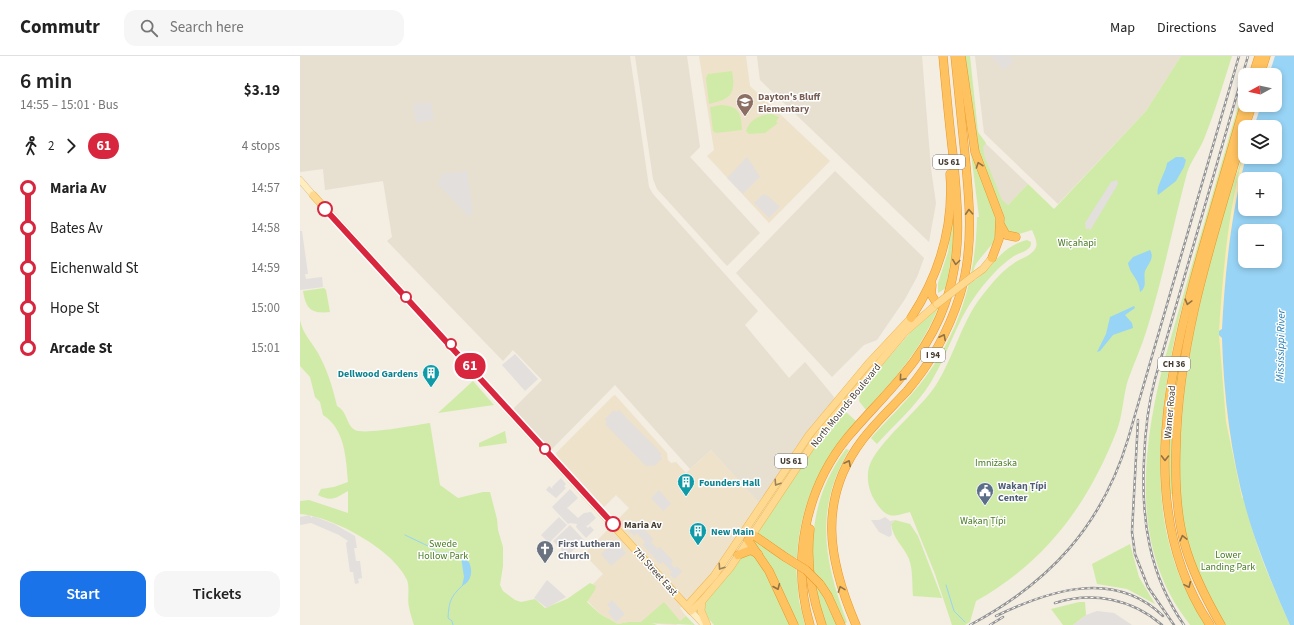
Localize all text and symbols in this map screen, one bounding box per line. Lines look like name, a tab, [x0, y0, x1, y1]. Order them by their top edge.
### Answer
search box	[124, 10, 404, 46]
text: Commutr	[20, 14, 100, 41]
icon: search	[138, 17, 160, 39]
text: Search here	[170, 17, 244, 38]
text: Map	[1110, 18, 1135, 38]
text: Directions	[1157, 18, 1216, 38]
text: Saved	[1238, 18, 1274, 38]
text: 6 min	[20, 65, 72, 97]
north arrow	[1238, 68, 1282, 112]
map controls	[1238, 68, 1282, 268]
text: $3.19	[244, 80, 280, 101]
place label: Dayton's Bluff Elementary	[758, 90, 821, 116]
school or university icon: Dayton's Bluff Elementary	[735, 92, 755, 117]
text: 14:55 – 15:01 · Bus	[20, 96, 118, 114]
button: layers	[1238, 120, 1282, 164]
icon: walk	[20, 135, 42, 157]
icon: forward	[60, 135, 82, 157]
text: 61	[96, 136, 111, 156]
text: 2	[48, 137, 54, 155]
text: 4 stops	[242, 137, 280, 155]
road number: US 61	[933, 155, 965, 169]
one-way arrow	[975, 162, 984, 169]
button: +	[1238, 172, 1282, 216]
text: Maria Av	[50, 178, 107, 199]
text: 14:57	[251, 179, 280, 197]
unlabelled marker	[317, 201, 333, 217]
one-way arrow	[965, 208, 974, 215]
text: Bates Av	[50, 218, 103, 239]
text: 14:58	[251, 219, 280, 237]
button: −	[1238, 224, 1282, 268]
park label: Wic̣aḣapi	[1058, 236, 1096, 250]
text: Eichenwald St	[50, 258, 138, 279]
text: 14:59	[251, 259, 280, 277]
one-way arrow	[952, 259, 961, 265]
unlabelled marker	[400, 291, 412, 303]
text: Hope St	[50, 298, 99, 319]
text: 15:00	[251, 299, 280, 317]
one-way arrow	[1184, 299, 1192, 305]
water label: Mississippi River	[1272, 308, 1289, 382]
one-way arrow	[938, 334, 946, 341]
text: Arcade St	[50, 338, 112, 359]
unlabelled marker	[445, 338, 457, 350]
text: 15:01	[251, 339, 280, 357]
road number: I 94	[921, 348, 945, 362]
line badge: 61	[452, 353, 488, 379]
text: 61	[463, 356, 477, 376]
road number: CH 36	[1158, 357, 1190, 371]
street label: North Mounds Boulevard	[808, 361, 884, 451]
building icon: Dellwood Gardens	[421, 363, 441, 388]
place label: Dellwood Gardens	[338, 367, 419, 381]
one-way arrow	[899, 374, 906, 381]
street label: Warner Road	[1161, 385, 1179, 439]
unlabelled marker	[539, 443, 551, 455]
road number: US 61	[775, 454, 807, 468]
one-way arrow	[1161, 455, 1170, 461]
park label: Imniżaska	[975, 456, 1017, 470]
one-way arrow	[843, 459, 851, 467]
building icon: Founders Hall	[676, 472, 696, 497]
place label: Founders Hall	[699, 476, 760, 490]
one-way arrow	[774, 479, 781, 486]
place label: Waḳaƞ Ṭípi Center	[998, 479, 1047, 505]
public building icon: Waḳaƞ Ṭípi Center	[975, 481, 995, 506]
park label: Waḳaƞ Ṭípi	[960, 514, 1006, 528]
marker: Maria Av	[605, 516, 621, 532]
place label: Maria Av	[624, 518, 662, 532]
building icon: New Main	[688, 521, 708, 546]
place label: New Main	[711, 525, 754, 539]
one-way arrow	[1179, 535, 1188, 542]
park label: Swede Hollow Park	[418, 537, 468, 563]
place label: First Lutheran Church	[558, 537, 620, 563]
church icon: First Lutheran Church	[535, 539, 555, 564]
street label: 7th Street East	[630, 544, 681, 599]
park label: Lower Landing Park	[1201, 548, 1255, 574]
one-way arrow	[718, 563, 726, 570]
button: Start	[20, 571, 146, 617]
button: Tickets	[154, 571, 280, 617]
one-way arrow	[1183, 581, 1191, 588]
one-way arrow	[772, 583, 780, 591]
one-way arrow	[838, 585, 846, 592]

